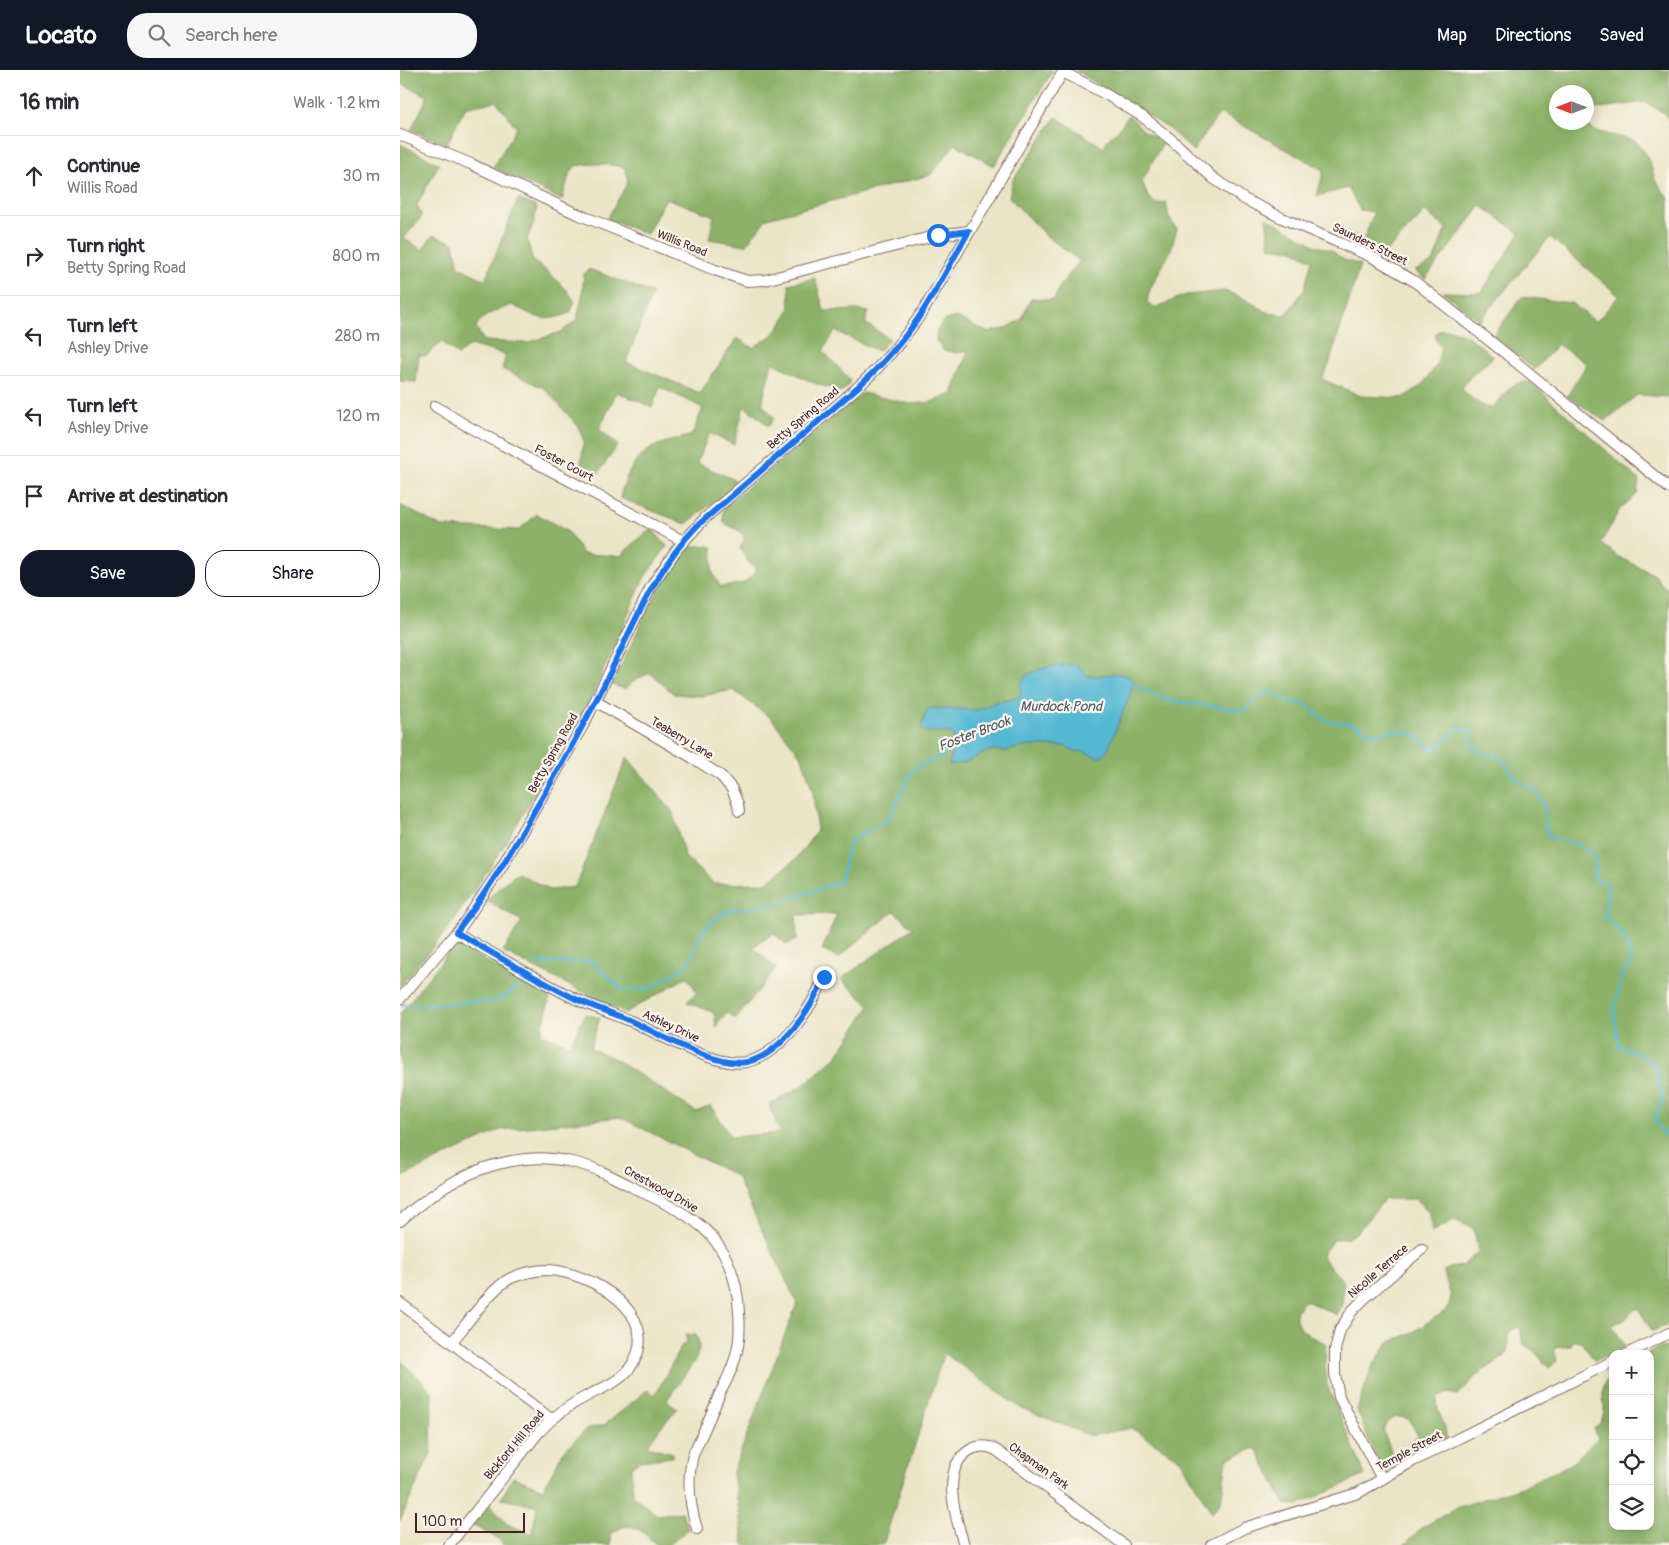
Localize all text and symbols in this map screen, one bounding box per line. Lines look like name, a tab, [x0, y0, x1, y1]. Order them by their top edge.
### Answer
search box	[127, 13, 477, 58]
text: Locato	[25, 21, 97, 50]
icon: search	[145, 21, 173, 49]
text: Search here	[185, 23, 277, 47]
text: Map	[1437, 24, 1467, 47]
text: Directions	[1495, 24, 1571, 47]
text: Saved	[1599, 24, 1644, 47]
north arrow	[1549, 85, 1594, 130]
text: 16 min	[20, 89, 79, 116]
text: Walk · 1.2 km	[293, 93, 380, 113]
text: Continue	[67, 154, 140, 178]
icon: ahead	[20, 162, 48, 190]
text: 30 m	[342, 166, 380, 186]
text: Willis Road	[67, 178, 138, 198]
street label: Saunders Street	[1330, 220, 1410, 269]
route start	[927, 224, 950, 247]
street label: Willis Road	[654, 227, 709, 260]
text: Turn right	[67, 234, 145, 258]
icon: right	[20, 242, 48, 270]
text: 800 m	[332, 246, 380, 266]
text: Betty Spring Road	[67, 258, 186, 278]
text: Turn left	[67, 314, 137, 338]
icon: left	[20, 322, 48, 350]
text: 280 m	[334, 326, 380, 346]
text: Ashley Drive	[67, 338, 148, 358]
street label: Betty Spring Road	[764, 384, 842, 453]
text: Turn left	[67, 394, 137, 418]
icon: left	[20, 402, 48, 430]
text: 120 m	[336, 406, 380, 426]
text: Ashley Drive	[67, 418, 148, 438]
street label: Foster Court	[532, 442, 596, 485]
icon: arrive	[20, 482, 48, 510]
text: Arrive at destination	[67, 484, 228, 508]
button: Save	[20, 550, 195, 597]
button: Share	[205, 550, 380, 597]
water label: Murdock Pond	[1020, 698, 1104, 715]
street label: Betty Spring Road	[525, 710, 582, 796]
water label: Foster Brook	[936, 712, 1014, 755]
street label: Teaberry Lane	[648, 714, 716, 763]
route end	[813, 966, 836, 989]
street label: Ashley Drive	[640, 1007, 702, 1046]
street label: Crestwood Drive	[621, 1163, 701, 1216]
street label: Nicolle Terrace	[1345, 1241, 1412, 1302]
map controls	[1609, 1350, 1654, 1530]
button: +	[1609, 1350, 1654, 1395]
button: −	[1609, 1395, 1654, 1440]
street label: Bickford Hill Road	[481, 1407, 548, 1483]
street label: Temple Street	[1374, 1428, 1445, 1475]
street label: Chapman Park	[1006, 1440, 1072, 1493]
button: locate	[1609, 1440, 1654, 1485]
button: layers	[1609, 1485, 1654, 1530]
scale bar	[415, 1510, 525, 1533]
text: 100 m	[422, 1513, 462, 1530]

